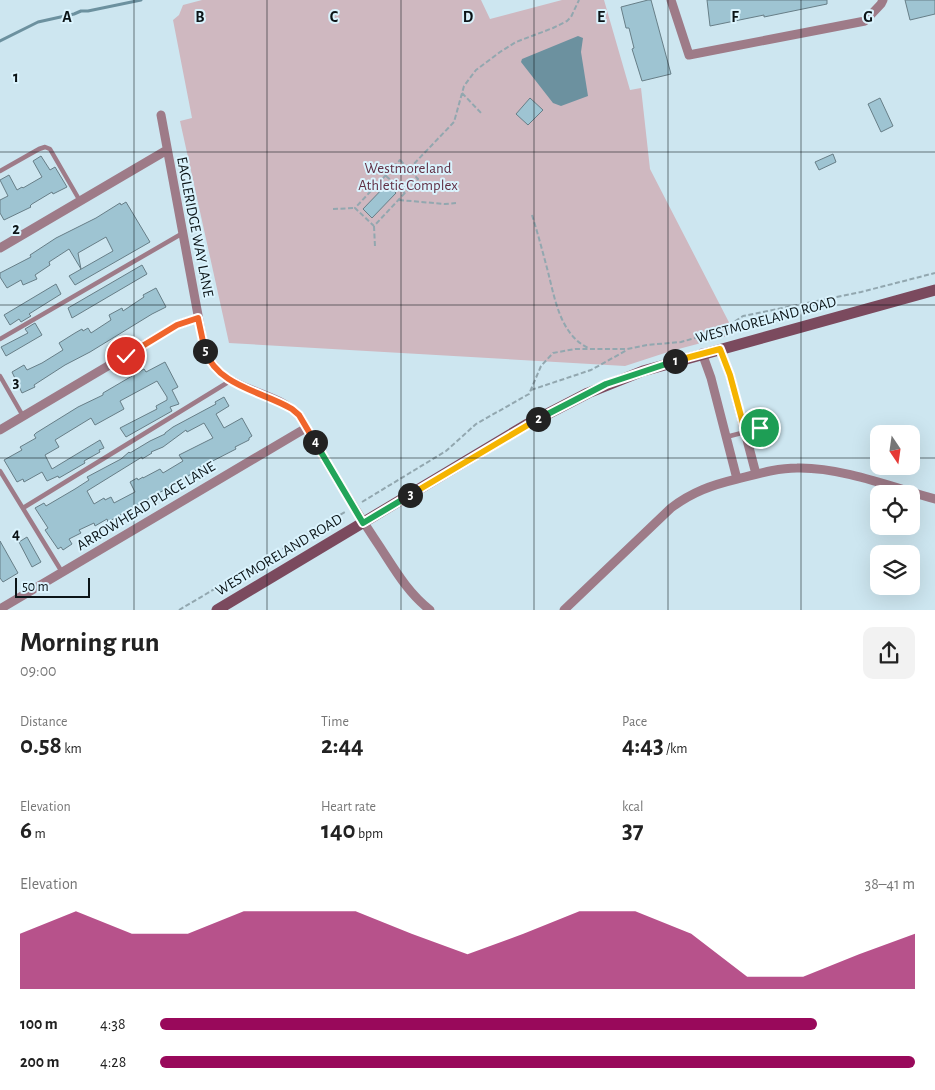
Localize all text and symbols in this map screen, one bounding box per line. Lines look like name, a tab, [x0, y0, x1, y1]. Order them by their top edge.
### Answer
text: A	[62, 9, 72, 25]
text: B	[195, 9, 205, 25]
text: C	[330, 9, 339, 25]
text: D	[463, 9, 474, 25]
text: E	[597, 9, 605, 25]
text: F	[731, 9, 739, 25]
text: G	[863, 9, 873, 25]
text: 1	[13, 69, 19, 85]
street label: EAGLERIDGE WAY LANE	[174, 156, 216, 298]
park label: Westmoreland Athletic Complex	[358, 161, 458, 193]
text: 2	[12, 221, 20, 237]
street label: WESTMORELAND ROAD	[694, 294, 838, 346]
pin	[105, 335, 147, 377]
pin: 5	[192, 338, 218, 364]
icon: check	[112, 342, 140, 370]
text: 5	[202, 344, 209, 358]
pin: 1	[662, 348, 688, 374]
text: 1	[673, 354, 678, 368]
text: 3	[13, 374, 20, 390]
pin: 2	[526, 406, 550, 432]
pin	[739, 407, 781, 449]
text: 2	[535, 412, 542, 426]
icon: arrive	[746, 414, 774, 442]
north arrow	[870, 425, 920, 475]
map controls	[870, 425, 920, 595]
pin: 4	[302, 430, 328, 454]
text: 4	[312, 435, 319, 449]
street label: ARROWHEAD PLACE LANE	[74, 459, 218, 553]
pin: 3	[398, 482, 422, 508]
button: locate	[870, 485, 920, 535]
text: 3	[407, 488, 414, 502]
street label: WESTMORELAND ROAD	[213, 511, 345, 599]
text: 4	[12, 526, 20, 542]
button: layers	[870, 545, 920, 595]
scale bar	[15, 575, 90, 598]
text: 50 m	[22, 580, 49, 594]
button: share	[863, 627, 915, 679]
text: Morning run	[20, 629, 160, 657]
text: 09:00	[20, 663, 57, 679]
text: Distance	[20, 715, 67, 729]
text: Time	[321, 715, 349, 729]
text: Pace	[622, 715, 647, 729]
text: 0.58	[20, 733, 62, 758]
text: 2:44	[321, 733, 364, 758]
text: 4:43	[622, 733, 664, 758]
text: km	[62, 742, 82, 756]
text: /km	[664, 742, 688, 756]
text: Elevation	[20, 800, 71, 814]
text: Heart rate	[321, 800, 376, 814]
text: kcal	[622, 800, 643, 814]
text: 6	[20, 818, 32, 843]
text: 140	[321, 818, 356, 843]
text: 37	[622, 818, 644, 843]
text: m	[32, 827, 46, 841]
text: bpm	[356, 827, 383, 841]
text: Elevation	[20, 876, 78, 892]
text: 38–41 m	[865, 876, 915, 892]
text: 100 m	[20, 1016, 58, 1032]
text: 4:38	[100, 1016, 126, 1032]
text: 200 m	[20, 1054, 60, 1070]
text: 4:28	[100, 1054, 126, 1070]

